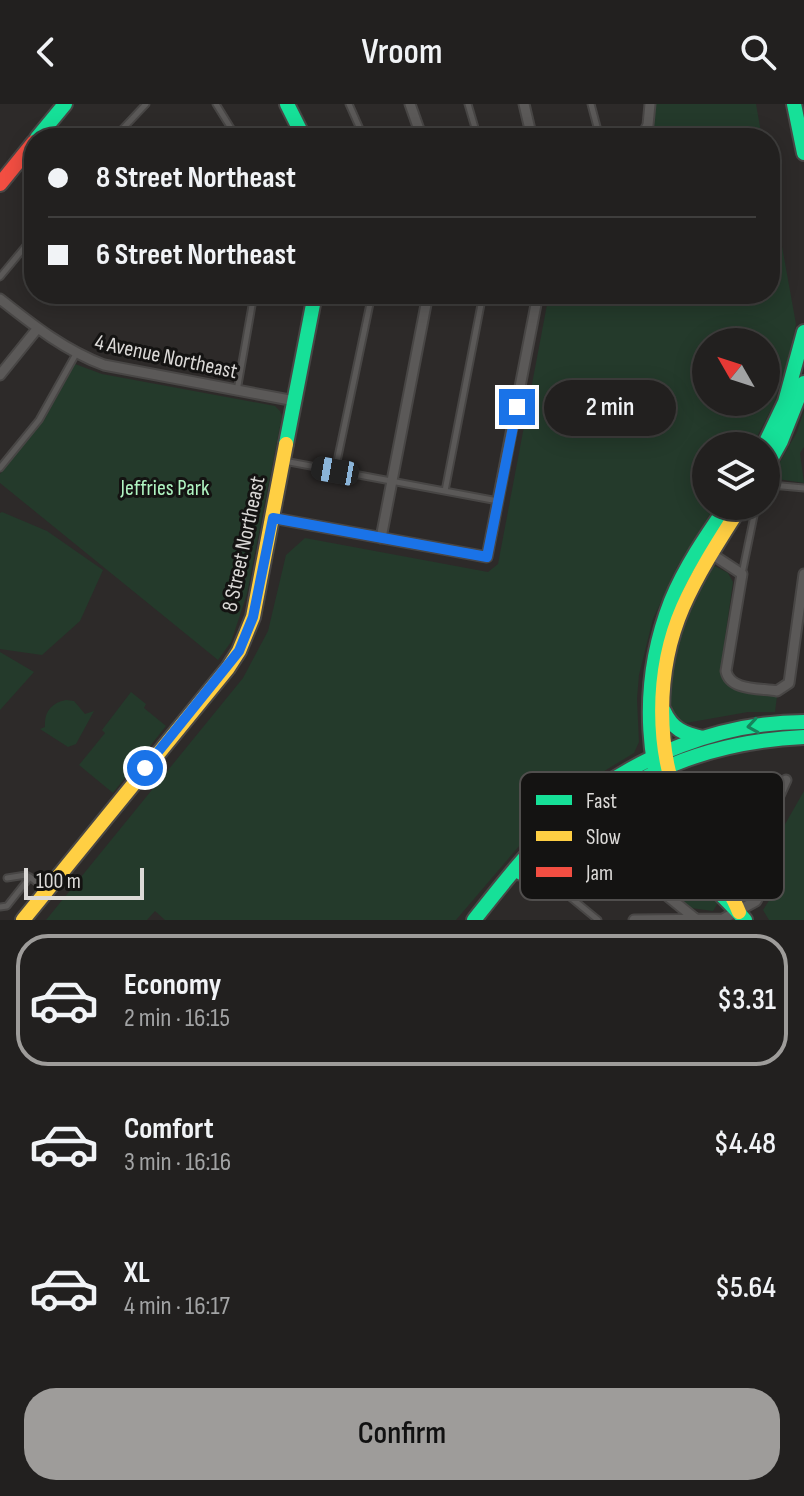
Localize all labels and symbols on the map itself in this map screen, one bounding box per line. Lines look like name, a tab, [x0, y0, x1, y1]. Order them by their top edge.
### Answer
north arrow	[692, 328, 780, 416]
street label: 4 Avenue Northeast	[92, 329, 240, 385]
callout: 2 min	[545, 379, 677, 435]
route end	[499, 389, 535, 425]
car	[309, 455, 361, 487]
street label: 8 Street Northeast	[216, 473, 272, 614]
park label: Jeffries Park	[120, 475, 210, 502]
one-way arrow	[746, 717, 760, 734]
route start	[127, 750, 163, 786]
legend	[520, 772, 784, 900]
text: Fast	[586, 788, 617, 815]
text: Slow	[586, 824, 621, 851]
text: Jam	[585, 860, 613, 887]
scale bar	[24, 864, 144, 900]

